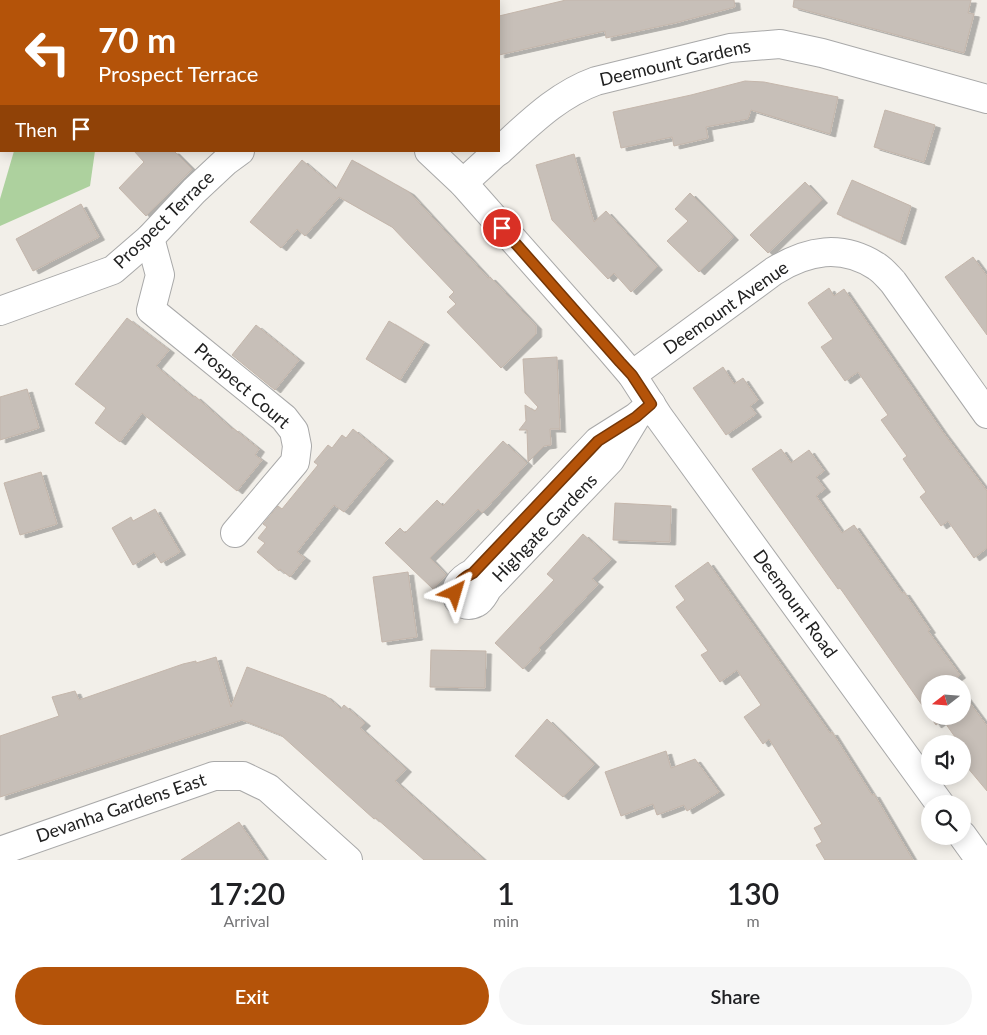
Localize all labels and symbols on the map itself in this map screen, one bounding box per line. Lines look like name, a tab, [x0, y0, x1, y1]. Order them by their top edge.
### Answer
street label: Deemount Gardens	[597, 34, 753, 90]
street label: Prospect Terrace	[108, 166, 218, 273]
pin	[481, 207, 523, 249]
street label: Deemount Avenue	[659, 256, 792, 359]
street label: Prospect Court	[190, 338, 295, 433]
street label: Highgate Gardens	[487, 469, 602, 586]
street label: Deemount Road	[749, 545, 842, 662]
position arrow	[428, 566, 480, 618]
north arrow	[921, 675, 971, 725]
street label: Devanha Gardens East	[33, 767, 209, 846]

